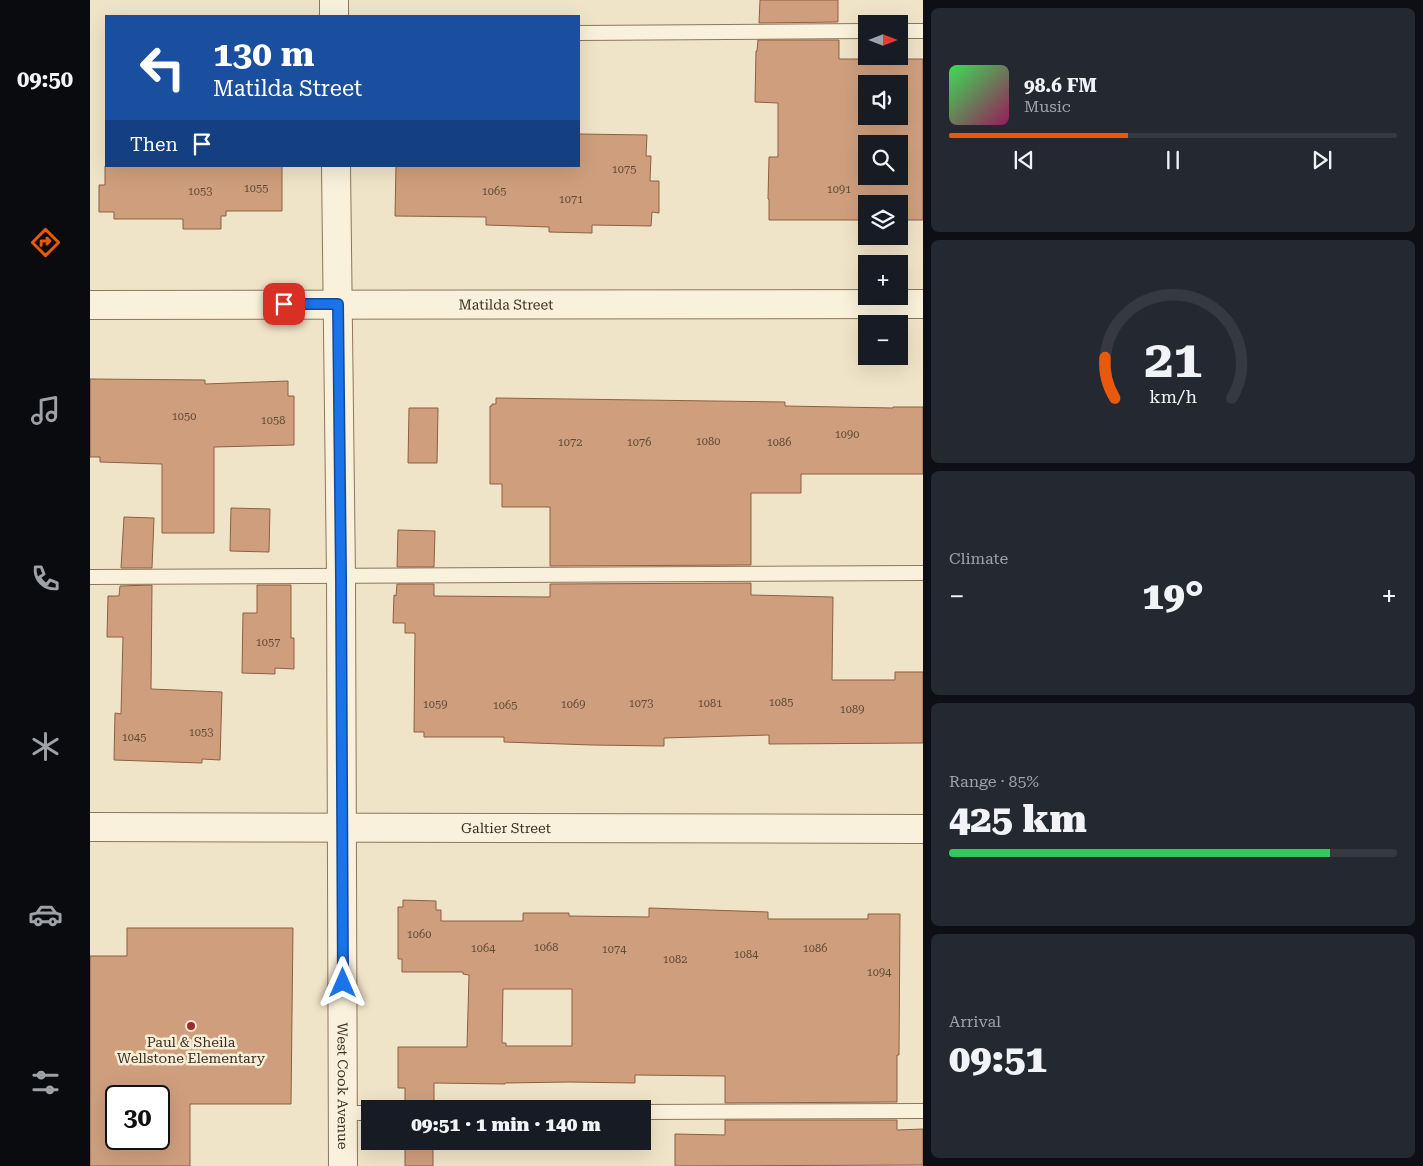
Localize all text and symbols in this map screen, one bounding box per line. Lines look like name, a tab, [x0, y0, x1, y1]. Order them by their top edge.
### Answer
north arrow	[858, 15, 908, 65]
map controls	[858, 15, 908, 365]
text: 130 m	[213, 34, 314, 75]
icon: left	[130, 35, 195, 100]
text: 09:50	[17, 67, 73, 92]
text: 98.6 FM	[1024, 74, 1097, 97]
button: sound	[858, 75, 908, 125]
text: Matilda Street	[213, 76, 362, 101]
text: Music	[1024, 97, 1071, 116]
icon: arrive	[188, 130, 216, 158]
text: Then	[130, 133, 178, 156]
button: search	[858, 135, 908, 185]
icon: previous	[1010, 146, 1038, 174]
icon: pause	[1159, 146, 1187, 174]
icon: next	[1308, 146, 1336, 174]
house number: 1075	[612, 163, 636, 176]
house number: 1055	[244, 182, 268, 195]
house number: 1091	[827, 183, 851, 196]
house number: 1053	[188, 185, 212, 198]
house number: 1065	[482, 185, 506, 198]
house number: 1071	[559, 193, 583, 206]
button: layers	[858, 195, 908, 245]
icon: directions	[28, 225, 63, 260]
button: +	[858, 255, 908, 305]
pin	[263, 283, 305, 325]
icon: arrive	[270, 290, 298, 318]
street label: Matilda Street	[458, 296, 554, 313]
button: −	[858, 315, 908, 365]
text: 21	[1144, 329, 1202, 390]
text: km/h	[1149, 386, 1197, 407]
icon: music	[28, 393, 63, 428]
house number: 1050	[172, 410, 196, 423]
house number: 1058	[261, 414, 285, 427]
house number: 1090	[835, 428, 859, 441]
house number: 1080	[696, 435, 720, 448]
house number: 1072	[558, 436, 582, 449]
house number: 1076	[627, 436, 651, 449]
house number: 1086	[767, 436, 791, 449]
text: Climate	[949, 549, 1008, 568]
icon: phone	[28, 561, 63, 596]
text: 19°	[1142, 574, 1204, 618]
text: −	[949, 580, 965, 613]
text: +	[1381, 580, 1397, 613]
house number: 1057	[256, 636, 280, 649]
house number: 1085	[769, 696, 793, 709]
house number: 1073	[629, 697, 653, 710]
house number: 1081	[698, 697, 722, 710]
house number: 1059	[423, 698, 447, 711]
house number: 1069	[561, 698, 585, 711]
house number: 1065	[493, 699, 517, 712]
house number: 1089	[840, 703, 864, 716]
house number: 1053	[189, 726, 213, 739]
icon: climate	[28, 729, 63, 764]
house number: 1045	[122, 731, 146, 744]
text: Range · 85%	[949, 772, 1039, 791]
text: 425 km	[949, 797, 1087, 841]
street label: Galtier Street	[461, 820, 551, 836]
icon: car	[28, 897, 63, 932]
house number: 1060	[407, 928, 431, 941]
house number: 1068	[534, 941, 558, 954]
house number: 1064	[471, 942, 496, 955]
house number: 1086	[803, 942, 827, 955]
house number: 1074	[602, 943, 627, 956]
house number: 1084	[734, 948, 759, 961]
house number: 1082	[663, 953, 687, 966]
position arrow	[316, 956, 368, 1008]
house number: 1094	[867, 966, 892, 979]
text: Arrival	[949, 1012, 1001, 1031]
marker: Paul & Sheila Wellstone Elementary	[185, 1020, 197, 1032]
street label: West Cook Avenue	[335, 1023, 351, 1150]
place label: Paul & Sheila Wellstone Elementary	[117, 1034, 266, 1066]
text: 09:51	[949, 1037, 1047, 1081]
icon: filters	[28, 1065, 63, 1100]
speed limit sign: 30	[105, 1085, 170, 1150]
text: 09:51 · 1 min · 140 m	[411, 1113, 601, 1136]

